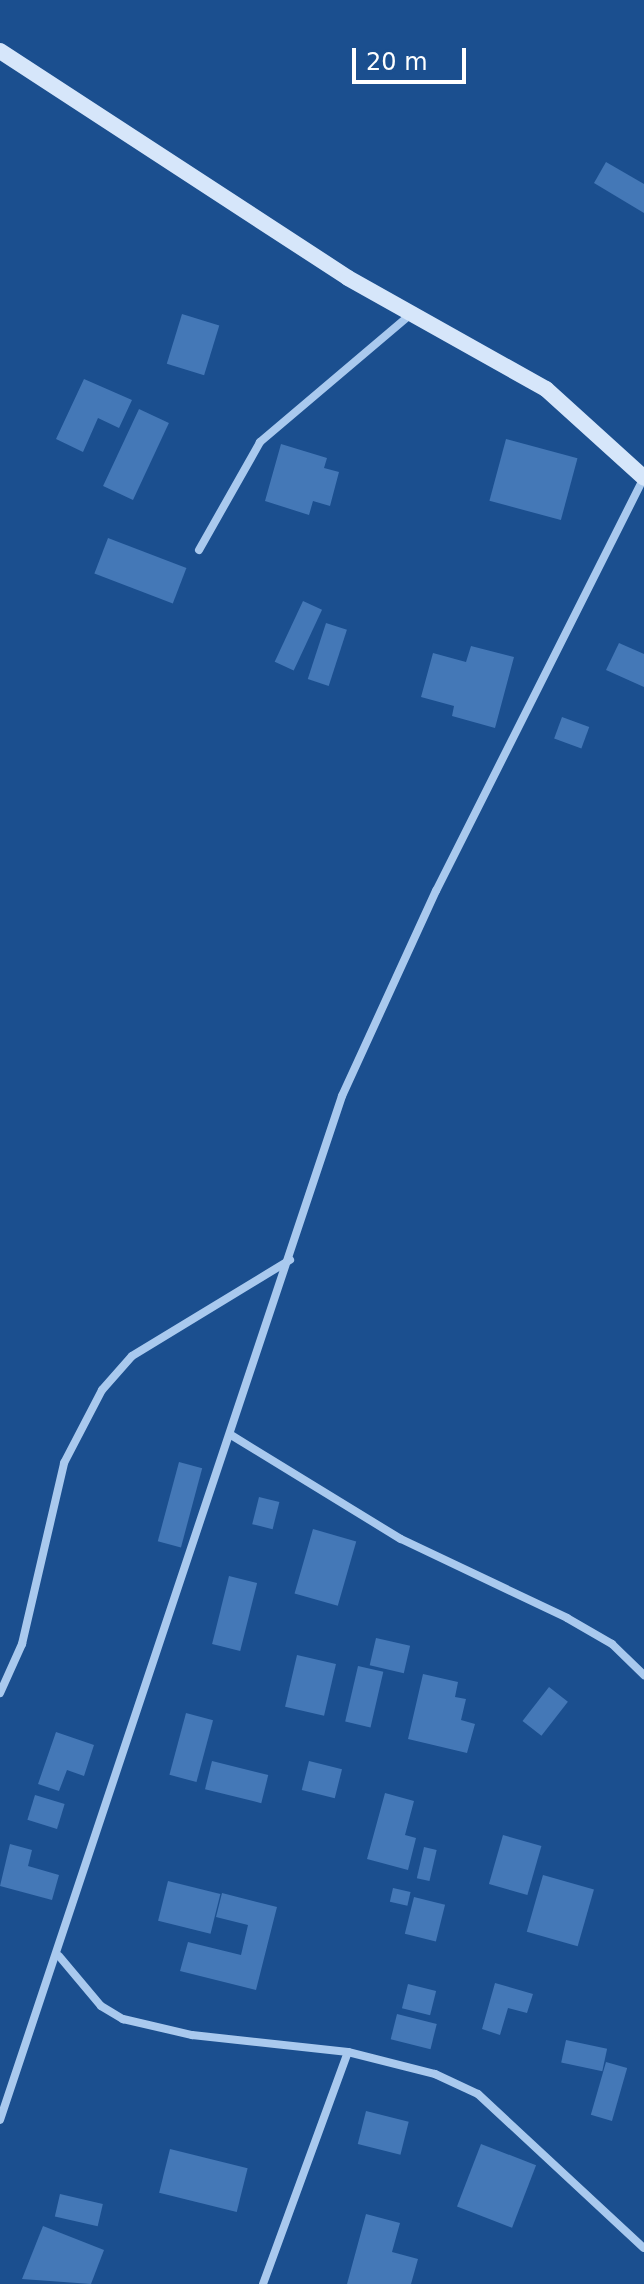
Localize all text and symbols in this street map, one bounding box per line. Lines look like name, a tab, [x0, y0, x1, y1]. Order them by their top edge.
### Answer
scale bar	[356, 32, 470, 82]
text: 20 m	[366, 48, 428, 76]

